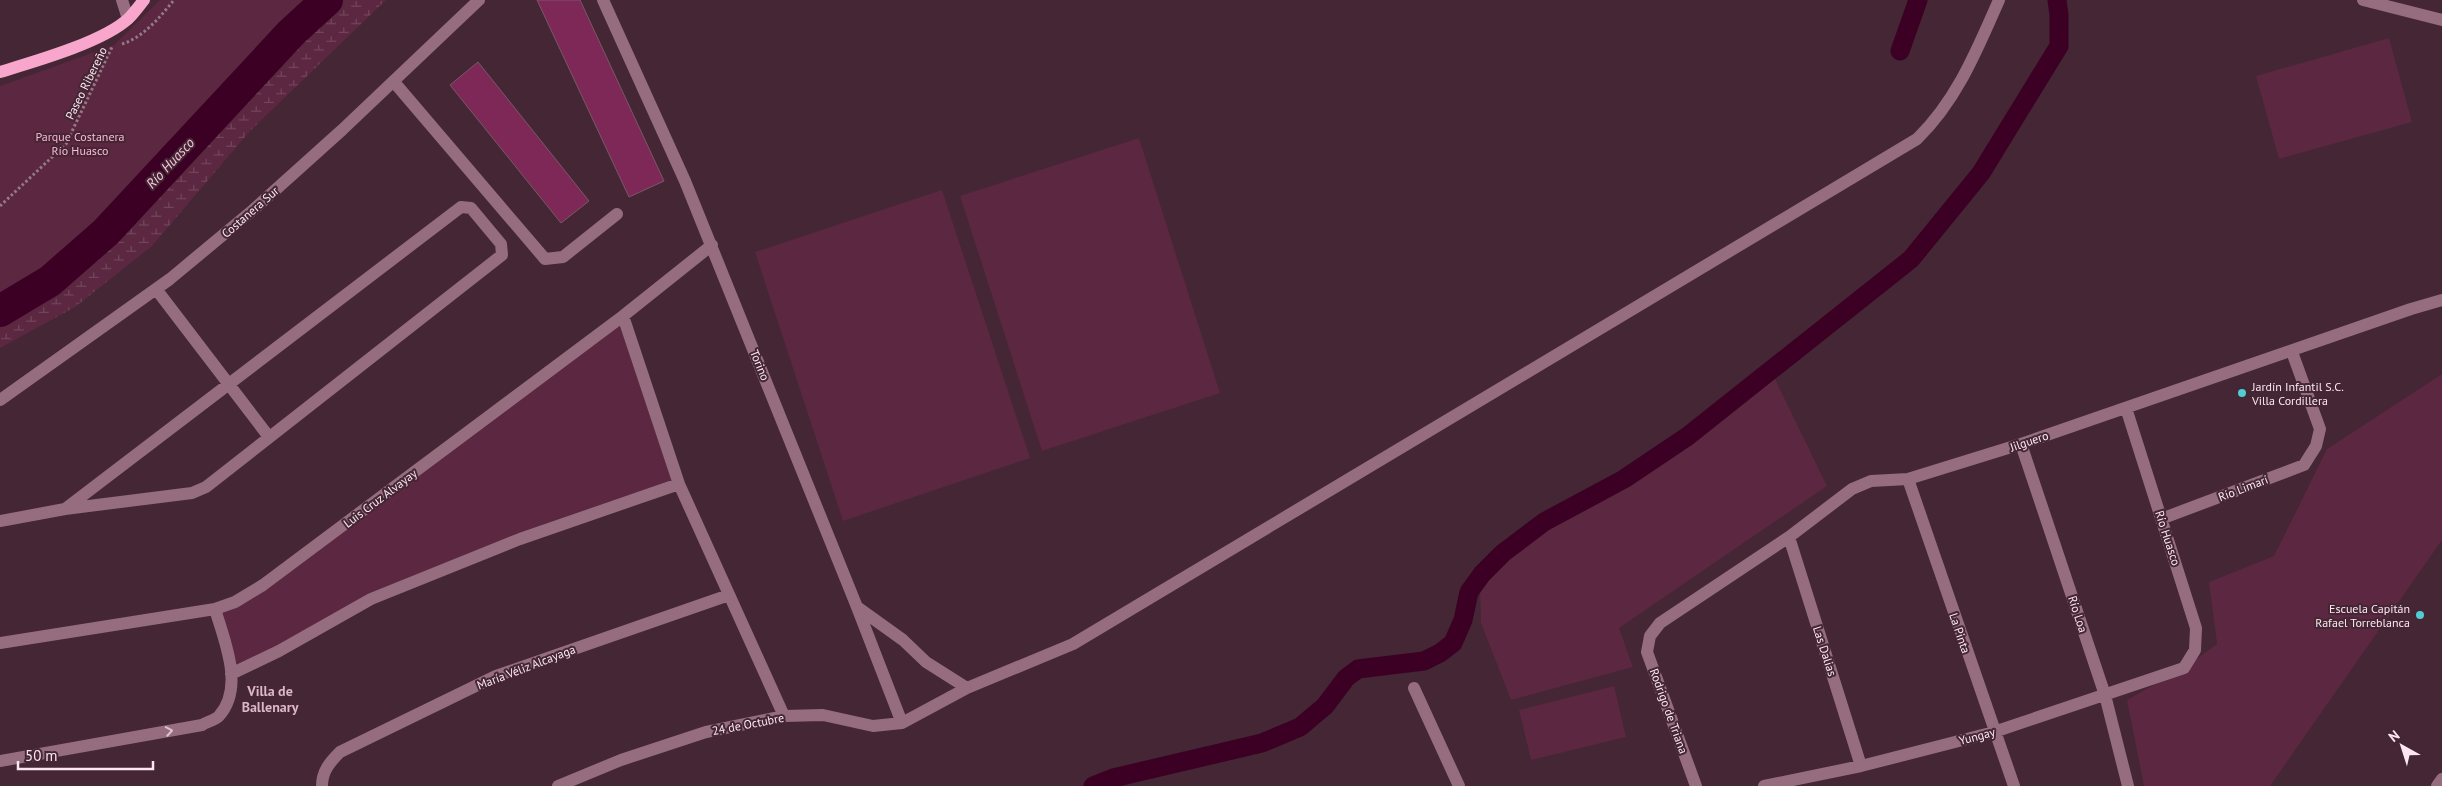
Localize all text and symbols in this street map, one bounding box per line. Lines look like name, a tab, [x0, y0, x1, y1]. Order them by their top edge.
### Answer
street label: Paseo Ribereño	[62, 44, 110, 122]
park label: Parque Costanera Río Huasco	[35, 129, 125, 158]
water label: Río Huasco	[142, 134, 198, 192]
street label: Costanera Sur	[218, 183, 282, 241]
street label: Torino	[747, 347, 773, 383]
place label: Jardín Infantil S.C. Villa Cordillera	[2251, 379, 2344, 408]
marker: Jardín Infantil S.C. Villa Cordillera	[2236, 387, 2248, 399]
street label: Jilguero	[2007, 427, 2050, 455]
street label: Luis Cruz Alvayay	[340, 465, 420, 531]
street label: Río Limarí	[2216, 472, 2270, 504]
street label: Río Huasco	[2152, 509, 2184, 567]
street label: Río Loa	[2065, 594, 2091, 634]
place label: Escuela Capitán Rafael Torreblanca	[2315, 601, 2410, 630]
marker: Escuela Capitán Rafael Torreblanca	[2414, 609, 2426, 621]
street label: La Pinta	[1946, 611, 1974, 655]
street label: Las Dalias	[1810, 624, 1840, 678]
street label: María Véliz Alcayaga	[475, 641, 577, 693]
street label: Rodrigo de Triana	[1647, 666, 1691, 756]
district label: Villa de Ballenary	[242, 682, 299, 716]
street label: 24 de Octubre	[711, 710, 785, 738]
north arrow	[2377, 721, 2427, 771]
street label: Yungay	[1957, 724, 1997, 748]
text: N	[2385, 726, 2403, 746]
one-way arrow	[164, 727, 173, 737]
scale bar	[18, 738, 152, 770]
text: 50 m	[25, 746, 58, 765]

